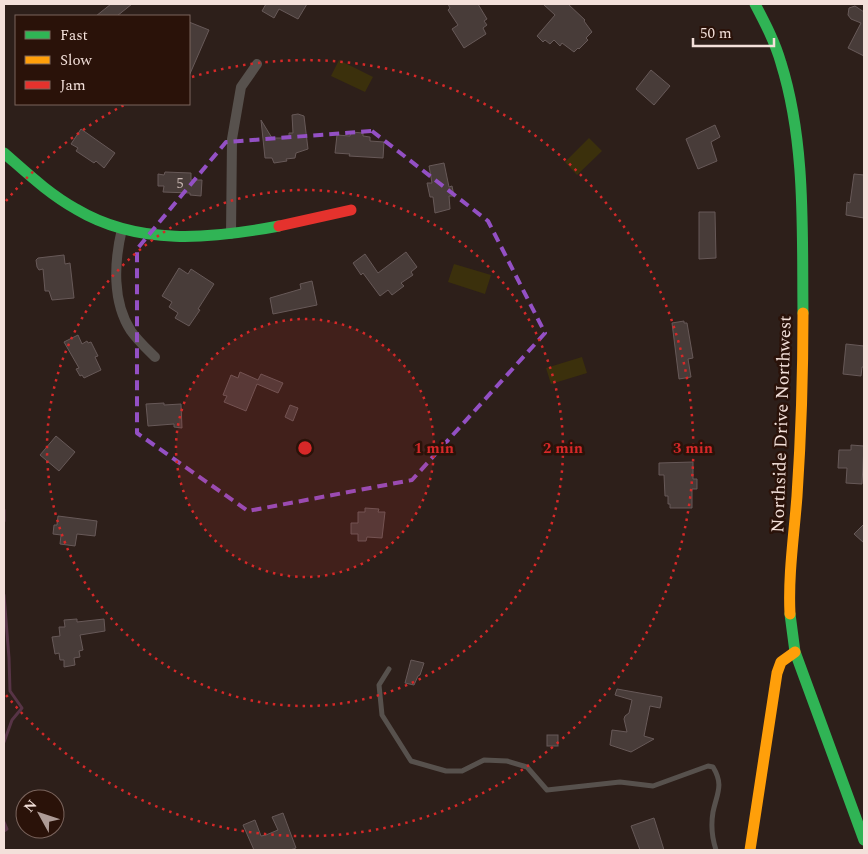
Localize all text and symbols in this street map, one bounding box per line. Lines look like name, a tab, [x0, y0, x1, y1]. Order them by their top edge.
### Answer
legend	[15, 15, 190, 105]
scale bar	[693, 15, 774, 47]
text: 50 m	[700, 22, 732, 45]
text: Fast	[60, 24, 88, 47]
text: Slow	[60, 49, 92, 72]
text: Jam	[60, 74, 86, 97]
house number: 5	[176, 172, 184, 195]
street label: Northside Drive Northwest	[764, 315, 799, 533]
text: 1 min	[414, 437, 454, 460]
text: 2 min	[543, 437, 583, 460]
text: 3 min	[673, 437, 713, 460]
centre of rings	[296, 439, 314, 457]
north arrow	[15, 789, 65, 839]
text: N	[19, 795, 42, 817]

